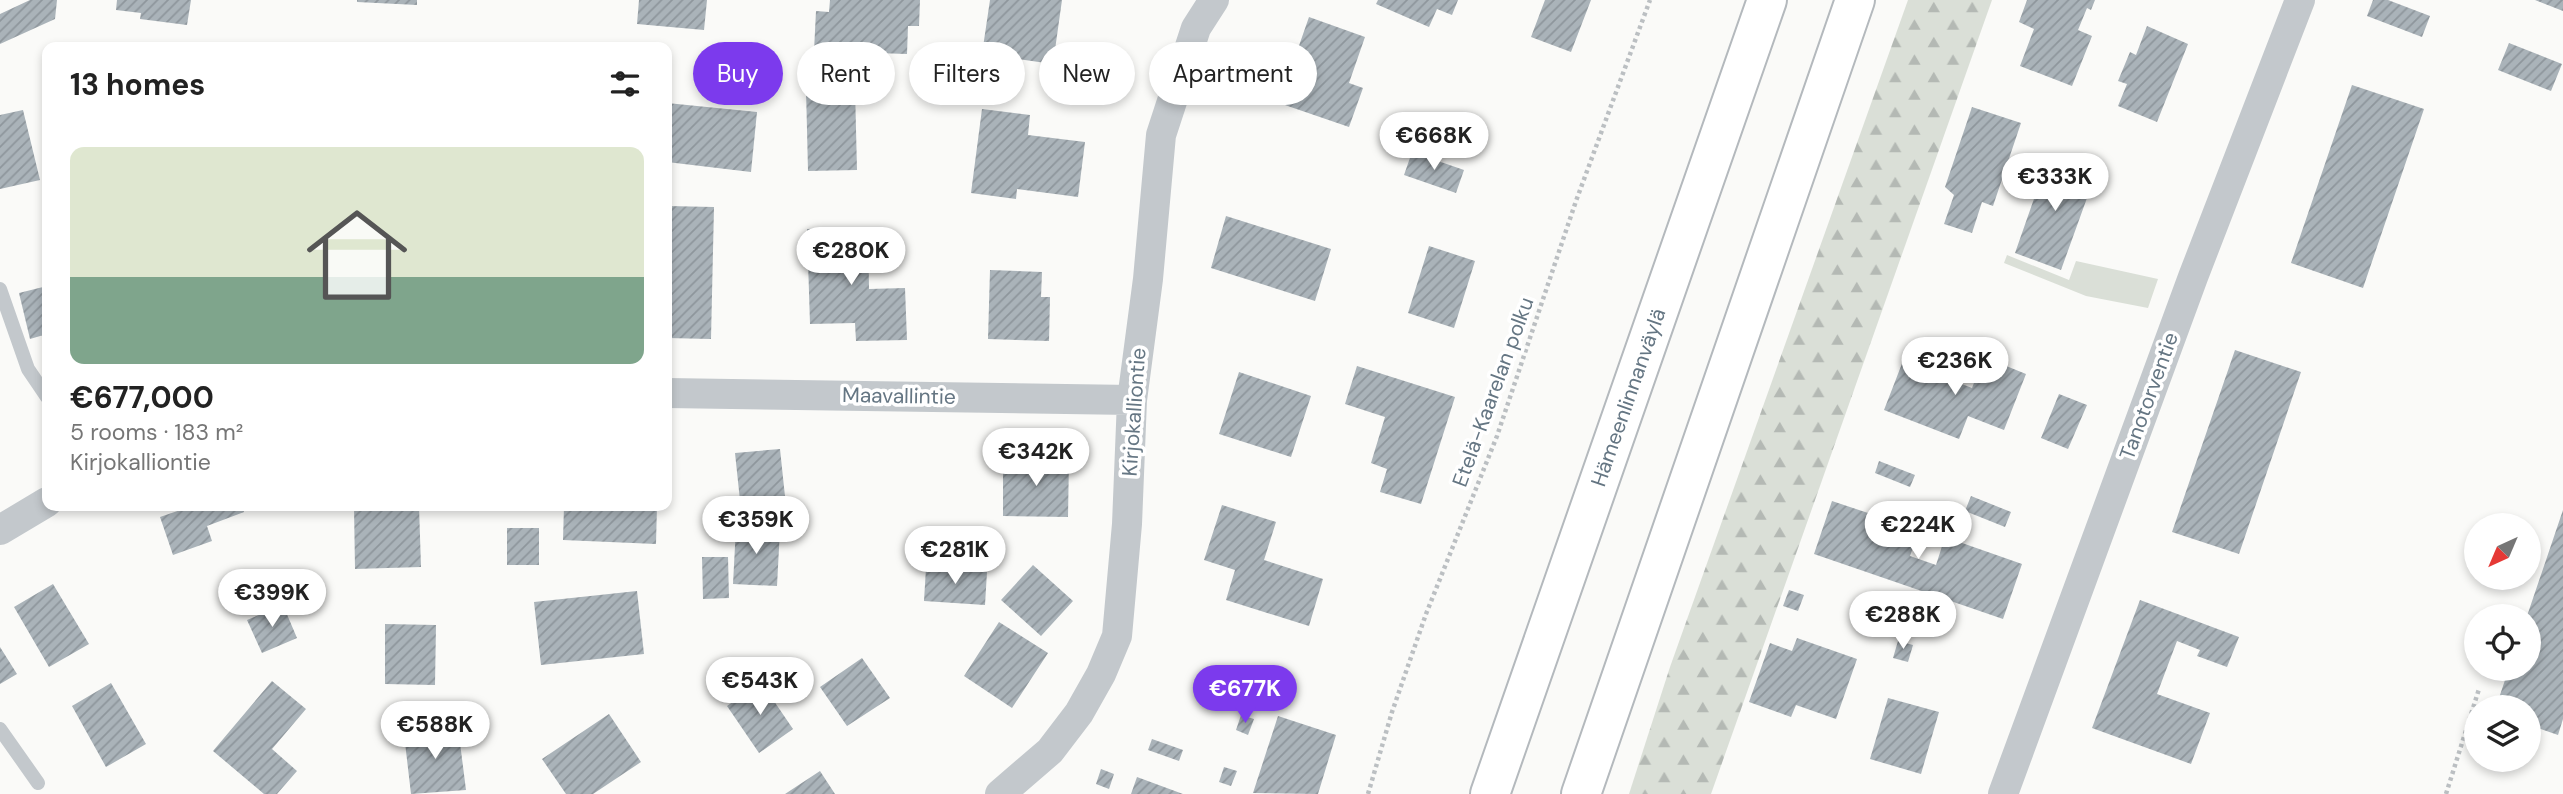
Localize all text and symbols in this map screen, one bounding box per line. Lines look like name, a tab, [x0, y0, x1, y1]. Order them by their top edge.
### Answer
chip: Buy	[693, 42, 783, 105]
chip: Rent	[797, 42, 895, 105]
chip: Filters	[909, 42, 1025, 105]
chip: New	[1039, 42, 1135, 105]
chip: Apartment	[1149, 42, 1317, 105]
text: 13 homes	[70, 65, 205, 104]
icon: filters	[606, 65, 644, 103]
pin: €668K	[1385, 113, 1483, 172]
text: €668K	[1396, 120, 1472, 150]
pin: €333K	[2006, 154, 2104, 213]
text: €333K	[2018, 161, 2092, 191]
icon: home	[294, 192, 420, 318]
pin: €280K	[802, 228, 900, 287]
text: €280K	[812, 235, 890, 265]
street label: Etelä-Kaarelan polku	[1446, 293, 1540, 491]
street label: Hämeenlinnanväylä	[1584, 305, 1672, 490]
street label: Tanotorventie	[2113, 328, 2185, 464]
pin: €236K	[1906, 338, 2004, 397]
text: €236K	[1918, 345, 1992, 375]
street label: Kirjokalliontie	[1116, 347, 1152, 477]
text: €677,000	[70, 378, 214, 417]
street label: Maavallintie	[842, 381, 956, 411]
text: 5 rooms · 183 m²	[70, 417, 243, 447]
pin: €342K	[987, 428, 1085, 488]
text: €342K	[998, 436, 1074, 466]
text: Kirjokalliontie	[70, 447, 211, 477]
pin: €359K	[707, 496, 805, 556]
pin: €224K	[1869, 502, 1967, 561]
text: €359K	[718, 504, 794, 534]
text: €224K	[1881, 509, 1955, 539]
north arrow	[2464, 513, 2541, 590]
map controls	[2464, 513, 2541, 772]
pin: €281K	[906, 526, 1004, 586]
text: €281K	[921, 534, 989, 564]
pin: €399K	[223, 570, 321, 629]
text: €399K	[234, 577, 310, 607]
pin: €288K	[1854, 592, 1952, 651]
text: €288K	[1865, 599, 1941, 629]
button: locate	[2464, 604, 2541, 681]
pin: €543K	[711, 658, 809, 717]
text: €543K	[722, 665, 798, 695]
pin: €677K	[1196, 666, 1294, 725]
text: €677K	[1209, 673, 1281, 703]
button: layers	[2464, 695, 2541, 772]
pin: €588K	[386, 702, 484, 761]
text: €588K	[397, 709, 473, 739]

